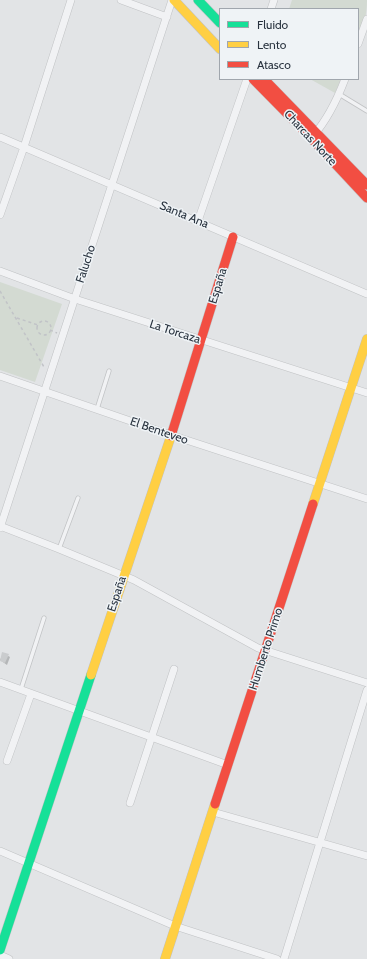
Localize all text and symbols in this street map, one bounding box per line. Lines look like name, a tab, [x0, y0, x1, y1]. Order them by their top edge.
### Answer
legend	[219, 8, 359, 80]
text: Fluido	[257, 17, 288, 32]
text: Lento	[257, 37, 286, 52]
text: Atasco	[257, 57, 291, 72]
street label: Charcas Norte	[281, 107, 339, 169]
street label: Santa Ana	[157, 198, 211, 232]
street label: Falucho	[73, 243, 99, 285]
street label: España	[206, 266, 230, 306]
street label: La Torcaza	[148, 317, 202, 347]
street label: El Benteveo	[128, 414, 190, 448]
street label: España	[105, 574, 129, 614]
street label: Humberto Primo	[246, 606, 286, 692]

